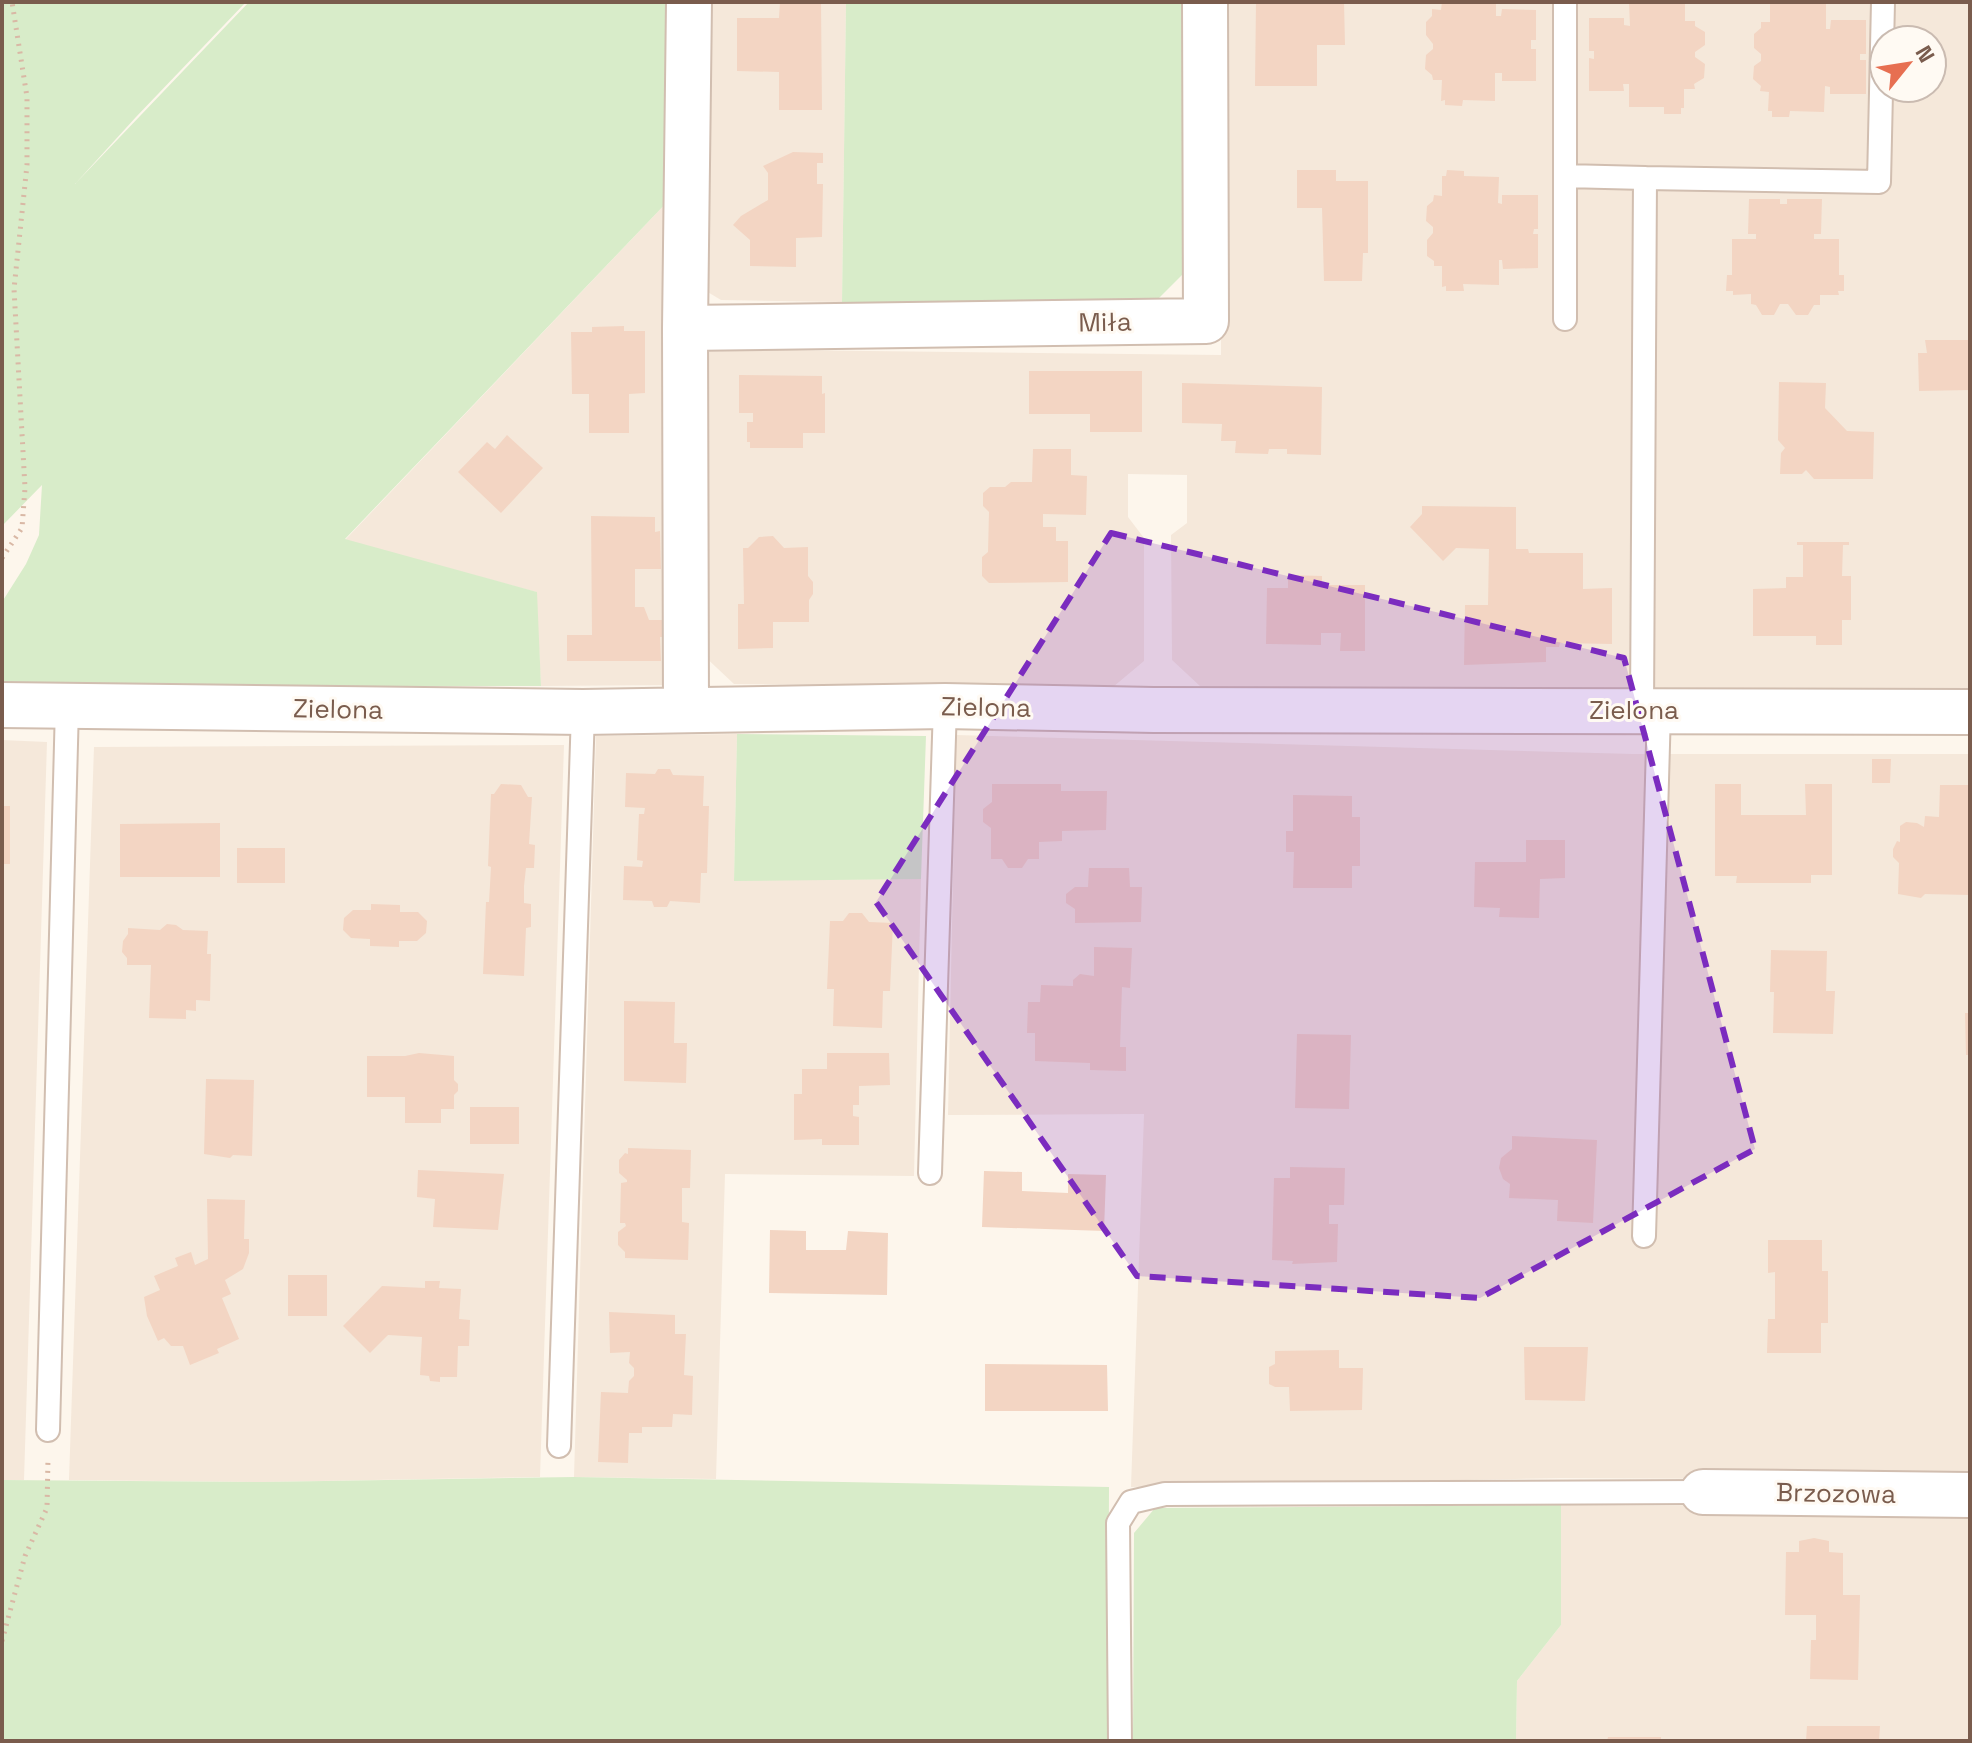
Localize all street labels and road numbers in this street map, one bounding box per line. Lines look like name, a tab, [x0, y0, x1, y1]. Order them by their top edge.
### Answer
street label: Miła	[1078, 305, 1132, 339]
street label: Zielona	[941, 689, 1031, 725]
street label: Zielona	[293, 691, 383, 727]
street label: Zielona	[1589, 693, 1679, 727]
street label: Brzozowa	[1776, 1475, 1896, 1511]

